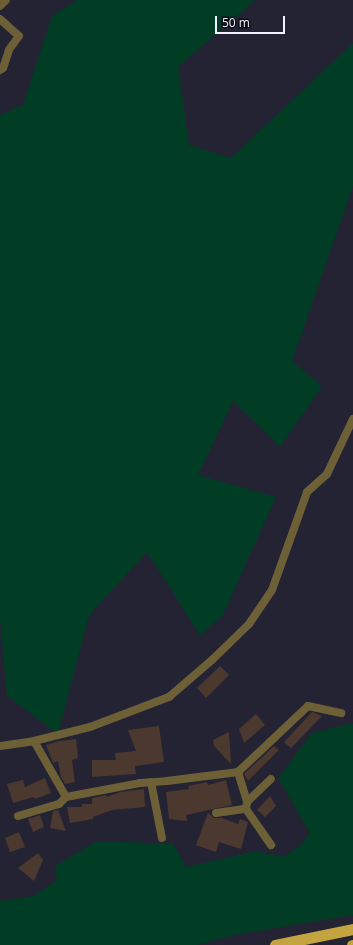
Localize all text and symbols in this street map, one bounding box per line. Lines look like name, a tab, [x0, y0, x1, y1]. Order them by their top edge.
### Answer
scale bar	[217, 8, 287, 34]
text: 50 m	[222, 14, 250, 31]

